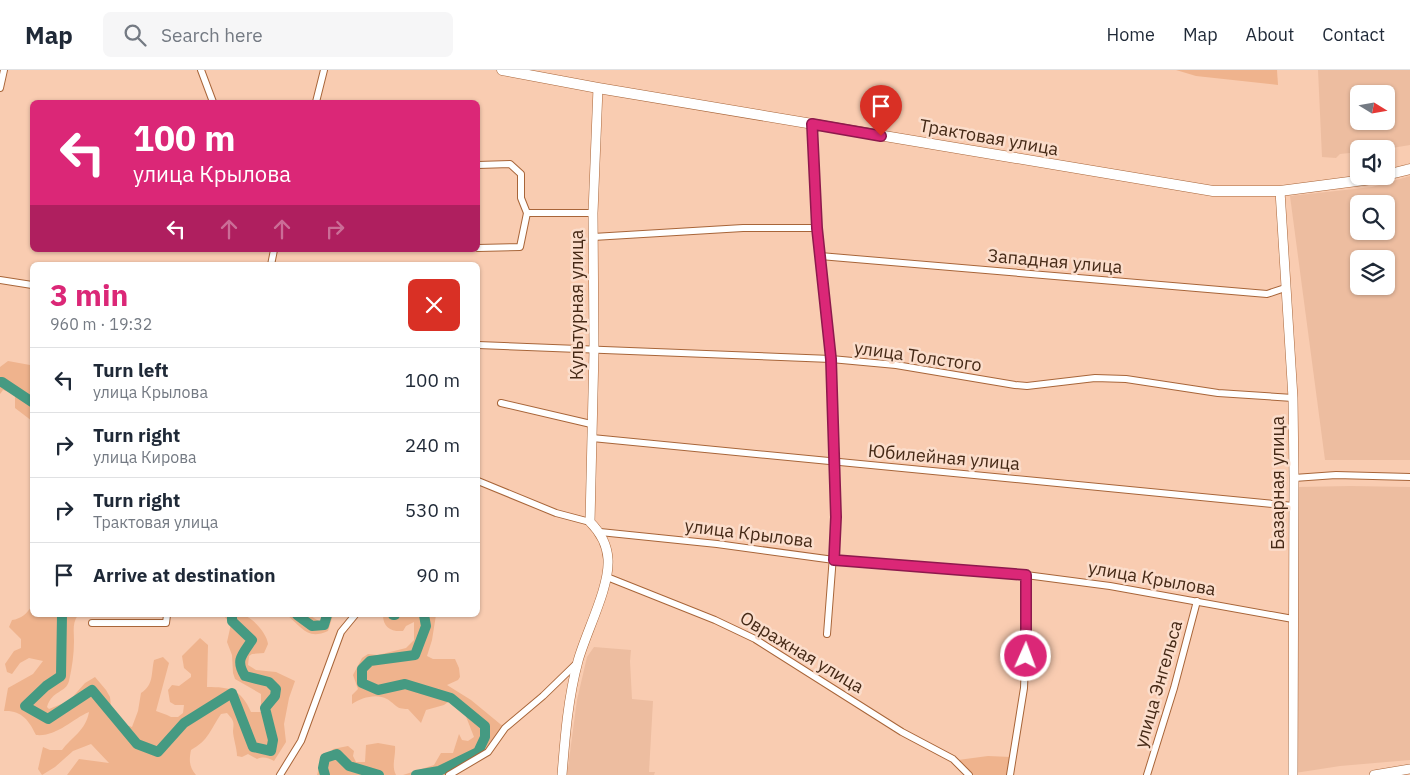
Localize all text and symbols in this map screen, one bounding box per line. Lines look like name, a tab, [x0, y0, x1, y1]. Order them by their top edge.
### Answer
search box	[103, 12, 453, 57]
text: Map	[25, 19, 73, 51]
icon: search	[121, 21, 149, 49]
text: Search here	[161, 23, 263, 47]
text: Home	[1107, 23, 1155, 46]
text: Map	[1183, 23, 1218, 46]
text: About	[1246, 23, 1294, 46]
text: Contact	[1322, 23, 1385, 46]
pin	[860, 85, 902, 136]
north arrow	[1350, 85, 1395, 130]
map controls	[1350, 85, 1395, 295]
icon: arrive	[867, 92, 895, 120]
street label: Трактовая улица	[918, 113, 1061, 161]
text: 100 m	[133, 115, 236, 161]
icon: left	[50, 120, 115, 185]
button: sound	[1350, 140, 1395, 185]
text: улица Крылова	[133, 159, 291, 188]
button: search	[1350, 195, 1395, 240]
icon: left	[162, 215, 190, 243]
icon: ahead	[215, 215, 243, 243]
icon: ahead	[268, 215, 296, 243]
icon: right	[321, 215, 349, 243]
street label: Культурная улица	[565, 229, 588, 380]
street label: Западная улица	[987, 244, 1124, 278]
button: layers	[1350, 250, 1395, 295]
text: 3 min	[50, 275, 128, 314]
button: close	[408, 279, 460, 331]
text: 960 m · 19:32	[50, 314, 152, 334]
street label: улица Толстого	[853, 336, 983, 376]
text: Turn left	[93, 358, 169, 382]
icon: left	[50, 366, 78, 394]
text: 100 m	[405, 368, 460, 392]
text: улица Крылова	[93, 382, 208, 402]
street label: Базарная улица	[1266, 416, 1289, 550]
text: Turn right	[93, 423, 180, 447]
icon: right	[50, 431, 78, 459]
text: 240 m	[405, 433, 460, 457]
street label: Юбилейная улица	[867, 439, 1021, 475]
text: улица Кирова	[93, 447, 197, 467]
text: Turn right	[93, 488, 180, 512]
icon: right	[50, 496, 78, 524]
text: 530 m	[405, 498, 460, 522]
text: Трактовая улица	[93, 512, 218, 532]
street label: улица Крылова	[683, 514, 815, 552]
street label: улица Крылова	[1086, 555, 1218, 601]
icon: arrive	[50, 561, 78, 589]
text: Arrive at destination	[93, 563, 276, 587]
text: 90 m	[416, 563, 460, 587]
street label: Овражная улица	[736, 606, 869, 698]
street label: улица Энгельса	[1129, 617, 1187, 750]
position arrow	[999, 629, 1051, 681]

